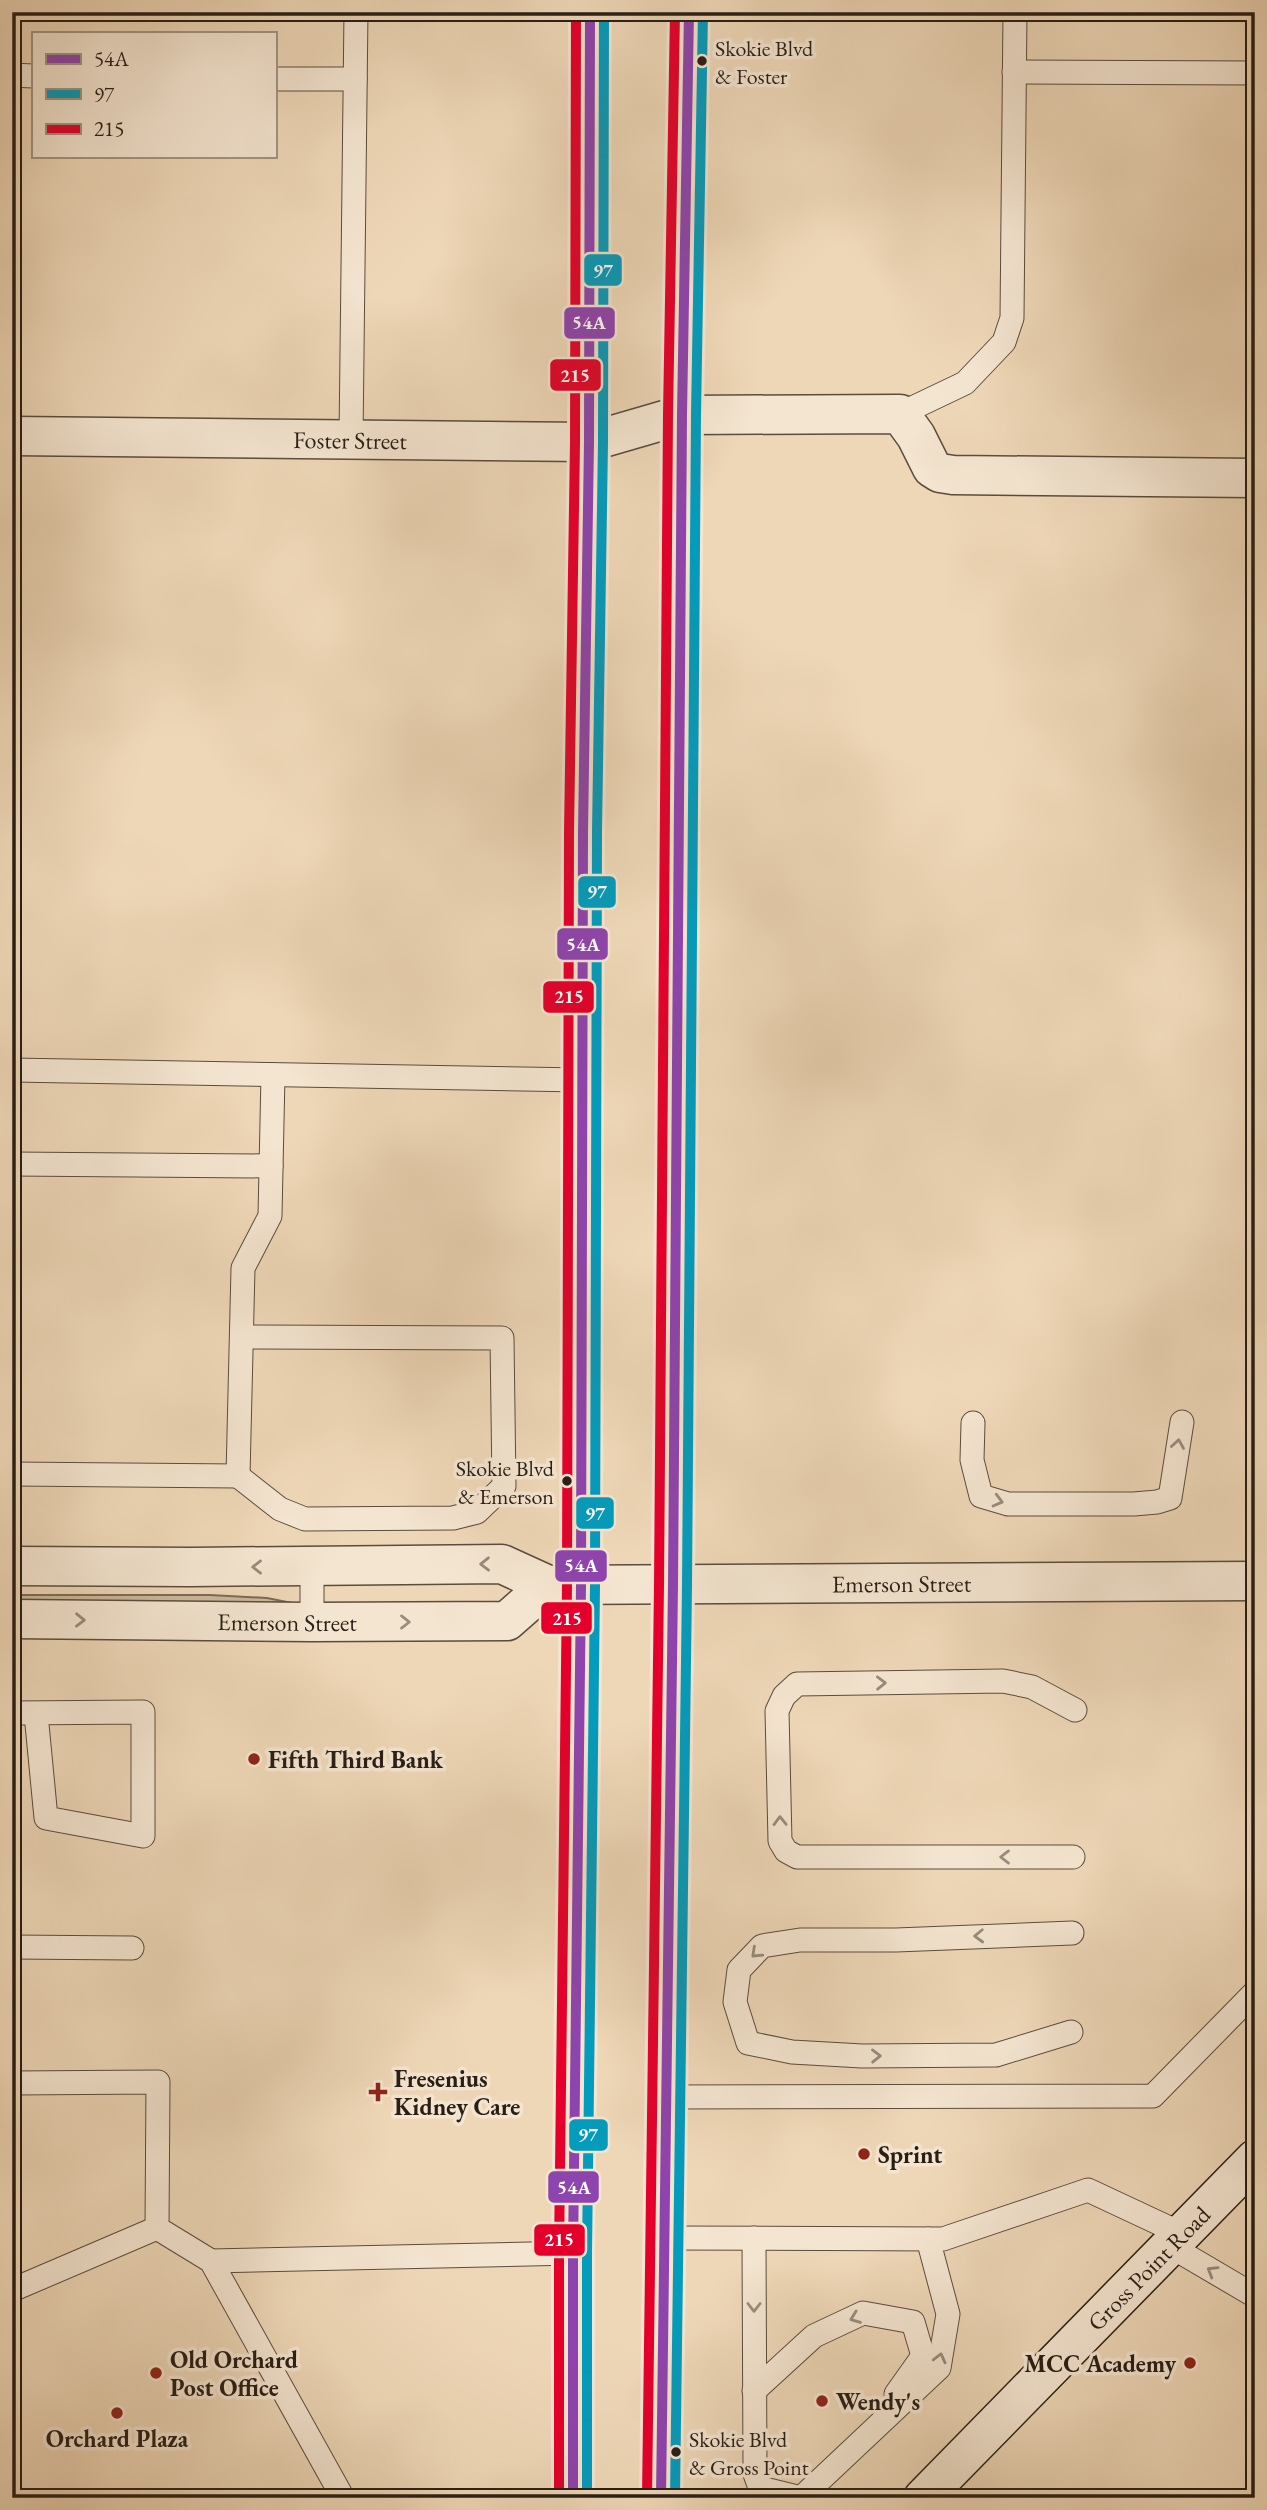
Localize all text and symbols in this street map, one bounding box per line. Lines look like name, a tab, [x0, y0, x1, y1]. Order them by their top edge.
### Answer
legend	[32, 32, 276, 158]
place label: Skokie Blvd & Foster	[715, 34, 814, 91]
text: 54A	[94, 45, 129, 72]
marker: Skokie Blvd & Foster	[695, 54, 709, 68]
text: 97	[94, 81, 115, 108]
text: 215	[94, 115, 124, 142]
line badge: 97	[583, 253, 623, 287]
text: 97	[593, 258, 614, 283]
line badge: 54A	[563, 306, 616, 340]
text: 54A	[572, 310, 606, 335]
line badge: 215	[549, 358, 602, 392]
text: 215	[560, 363, 590, 388]
street label: Foster Street	[293, 423, 407, 456]
line badge: 97	[577, 875, 617, 909]
text: 97	[587, 879, 608, 904]
line badge: 54A	[556, 927, 609, 961]
text: 54A	[566, 932, 600, 957]
line badge: 215	[542, 980, 595, 1014]
text: 215	[554, 984, 584, 1009]
one-way arrow	[1170, 1438, 1185, 1450]
place label: Skokie Blvd & Emerson	[456, 1454, 555, 1511]
marker: Skokie Blvd & Emerson	[560, 1474, 574, 1488]
one-way arrow	[992, 1493, 1004, 1507]
line badge: 97	[575, 1496, 615, 1530]
text: 97	[585, 1501, 606, 1526]
line badge: 54A	[554, 1549, 608, 1583]
text: 54A	[564, 1553, 598, 1578]
one-way arrow	[479, 1556, 489, 1572]
one-way arrow	[251, 1559, 262, 1575]
street label: Emerson Street	[832, 1567, 972, 1599]
line badge: 215	[540, 1601, 593, 1635]
street label: Emerson Street	[217, 1606, 357, 1638]
text: 215	[552, 1606, 582, 1631]
one-way arrow	[76, 1612, 86, 1628]
one-way arrow	[400, 1614, 411, 1630]
one-way arrow	[876, 1675, 887, 1691]
place label: Fifth Third Bank	[268, 1744, 444, 1775]
marker: Fifth Third Bank	[246, 1751, 262, 1767]
one-way arrow	[772, 1815, 787, 1826]
one-way arrow	[999, 1849, 1009, 1865]
one-way arrow	[974, 1929, 985, 1944]
one-way arrow	[751, 1945, 764, 1958]
one-way arrow	[871, 2048, 881, 2064]
place label: Fresenius Kidney Care	[394, 2063, 520, 2123]
marker: Fresenius Kidney Care	[368, 2082, 388, 2102]
line badge: 97	[568, 2118, 609, 2152]
text: 97	[578, 2122, 599, 2147]
place label: Sprint	[878, 2139, 942, 2170]
marker: Sprint	[856, 2146, 872, 2162]
line badge: 54A	[547, 2170, 600, 2204]
text: 54A	[557, 2175, 591, 2200]
street label: Gross Point Road	[1080, 2198, 1217, 2337]
line badge: 215	[533, 2223, 586, 2257]
text: 215	[544, 2227, 574, 2252]
one-way arrow	[1207, 2267, 1220, 2280]
one-way arrow	[746, 2302, 762, 2312]
one-way arrow	[849, 2310, 862, 2324]
place label: Old Orchard Post Office	[170, 2344, 299, 2403]
place label: MCC Academy	[1024, 2348, 1176, 2380]
one-way arrow	[932, 2352, 946, 2364]
marker: MCC Academy	[1182, 2355, 1198, 2371]
marker: Old Orchard Post Office	[148, 2365, 164, 2381]
place label: Wendy's	[836, 2386, 920, 2418]
marker: Wendy's	[814, 2393, 830, 2409]
marker: Orchard Plaza	[109, 2405, 125, 2421]
place label: Orchard Plaza	[46, 2423, 189, 2454]
place label: Skokie Blvd & Gross Point	[689, 2425, 809, 2482]
marker: Skokie Blvd & Gross Point	[669, 2445, 683, 2459]

